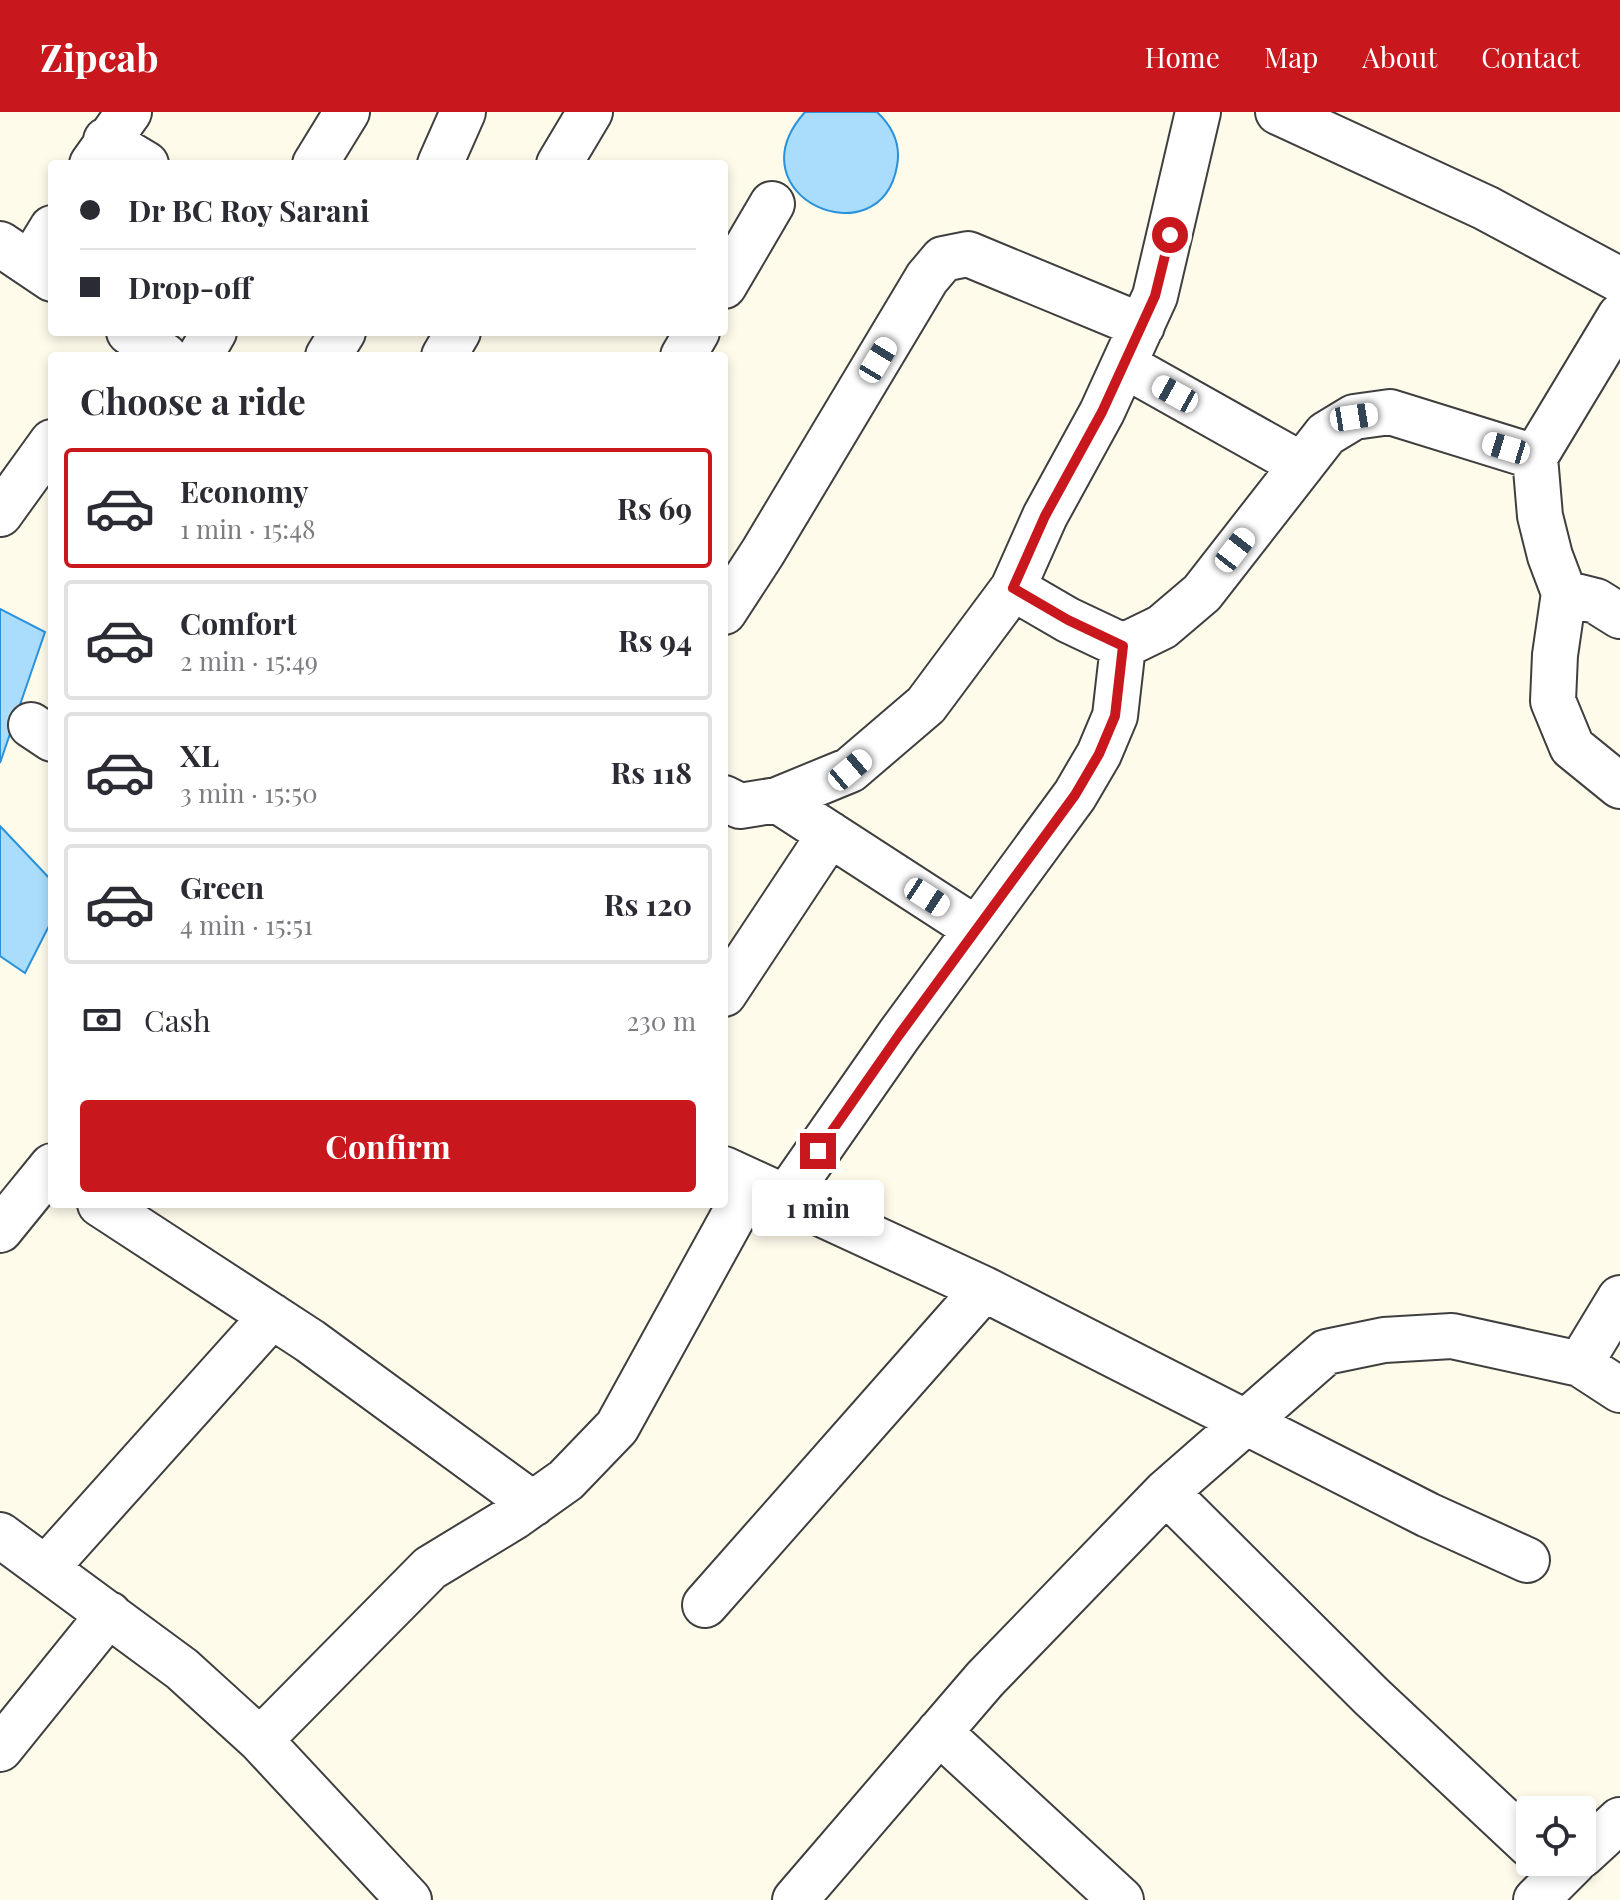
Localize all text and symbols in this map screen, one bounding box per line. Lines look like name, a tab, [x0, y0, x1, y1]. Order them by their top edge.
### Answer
text: Zipcab	[40, 31, 158, 82]
text: Home	[1145, 38, 1220, 75]
text: Map	[1264, 38, 1318, 75]
text: About	[1362, 38, 1437, 75]
text: Contact	[1481, 38, 1580, 75]
text: Dr BC Roy Sarani	[128, 190, 369, 230]
route start	[1152, 217, 1188, 253]
text: Drop-off	[128, 267, 252, 307]
car	[855, 333, 901, 387]
car	[1148, 372, 1202, 416]
text: Choose a ride	[80, 376, 306, 424]
car	[1328, 401, 1380, 433]
car	[1480, 430, 1532, 466]
text: Economy	[180, 471, 309, 511]
icon: car	[84, 472, 156, 544]
text: Rs 69	[617, 488, 692, 528]
text: 1 min · 15:48	[180, 511, 316, 546]
car	[1211, 524, 1259, 576]
text: Comfort	[180, 603, 297, 643]
icon: car	[84, 604, 156, 676]
text: Rs 94	[618, 620, 692, 660]
text: 2 min · 15:49	[180, 643, 318, 678]
text: XL	[180, 735, 219, 775]
icon: car	[84, 736, 156, 808]
car	[824, 745, 876, 795]
text: Rs 118	[611, 752, 692, 792]
text: 3 min · 15:50	[180, 775, 318, 810]
text: Green	[180, 867, 264, 907]
icon: car	[84, 868, 156, 940]
car	[900, 874, 954, 920]
text: Rs 120	[604, 884, 692, 924]
text: 4 min · 15:51	[180, 907, 313, 942]
icon: cash	[80, 998, 124, 1042]
text: Cash	[144, 1000, 211, 1040]
text: 230 m	[627, 1003, 696, 1038]
button: Confirm	[80, 1100, 696, 1192]
route end	[800, 1133, 836, 1169]
callout: 1 min	[752, 1179, 884, 1235]
text: 1 min	[786, 1190, 850, 1225]
map controls	[1516, 1796, 1596, 1876]
button: locate	[1516, 1796, 1596, 1876]

